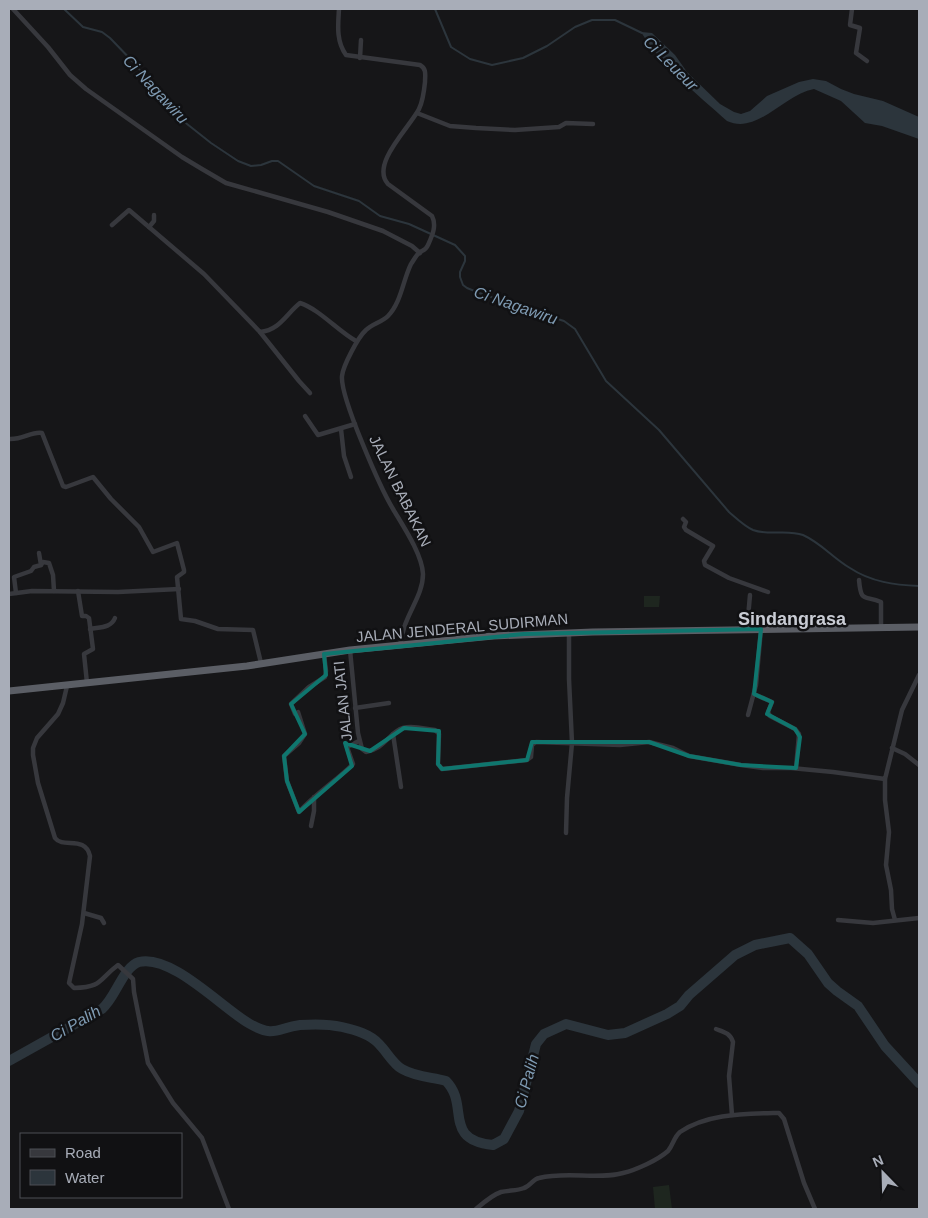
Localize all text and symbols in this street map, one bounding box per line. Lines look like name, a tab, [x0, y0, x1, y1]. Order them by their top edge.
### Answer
water label: Ci Leueur	[640, 33, 702, 94]
water label: Ci Nagawiru	[120, 52, 192, 127]
water label: Ci Nagawiru	[472, 283, 560, 328]
street label: JALAN BABAKAN	[366, 432, 435, 549]
district label: Sindangrasa	[738, 609, 847, 629]
street label: JALAN JENDERAL SUDIRMAN	[355, 610, 569, 645]
street label: JALAN JATI	[330, 660, 355, 742]
water label: Ci Palih	[47, 1002, 103, 1045]
water label: Ci Palih	[511, 1052, 542, 1110]
legend	[20, 1133, 182, 1198]
text: Road	[65, 1144, 101, 1161]
north arrow	[858, 1148, 908, 1198]
text: N	[870, 1152, 886, 1170]
text: Water	[65, 1169, 104, 1186]

